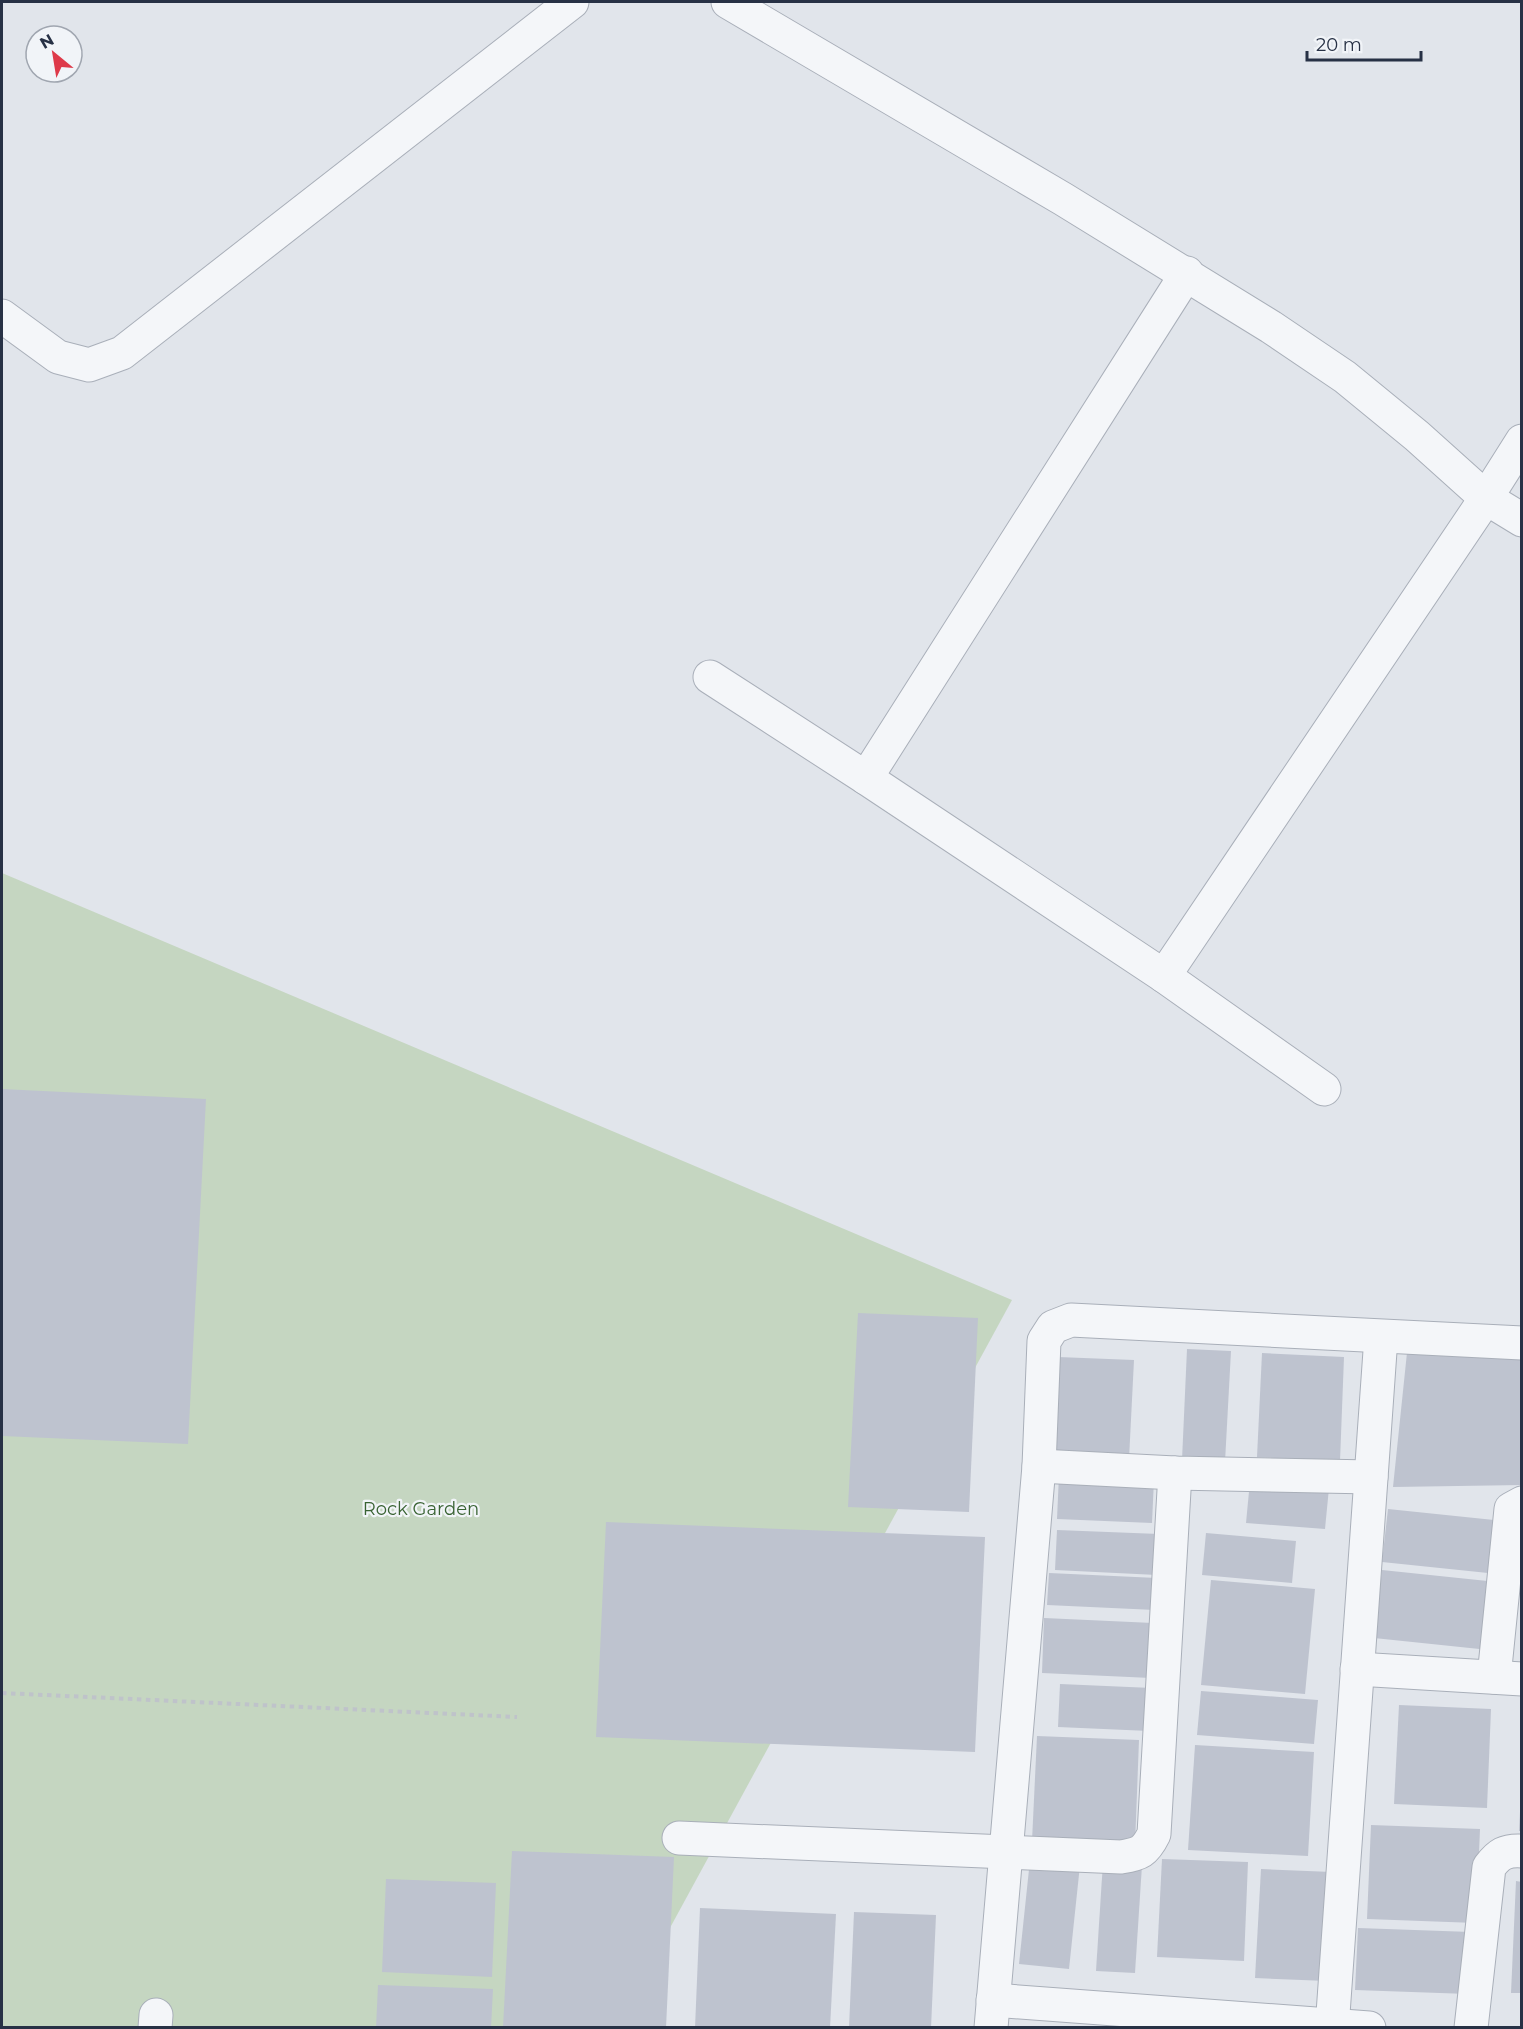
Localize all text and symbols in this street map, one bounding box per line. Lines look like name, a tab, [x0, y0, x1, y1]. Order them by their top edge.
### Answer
north arrow	[24, 24, 84, 84]
scale bar	[1307, 24, 1421, 62]
text: N	[36, 30, 57, 53]
text: 20 m	[1316, 34, 1362, 56]
park label: Rock Garden	[363, 1498, 479, 1520]

